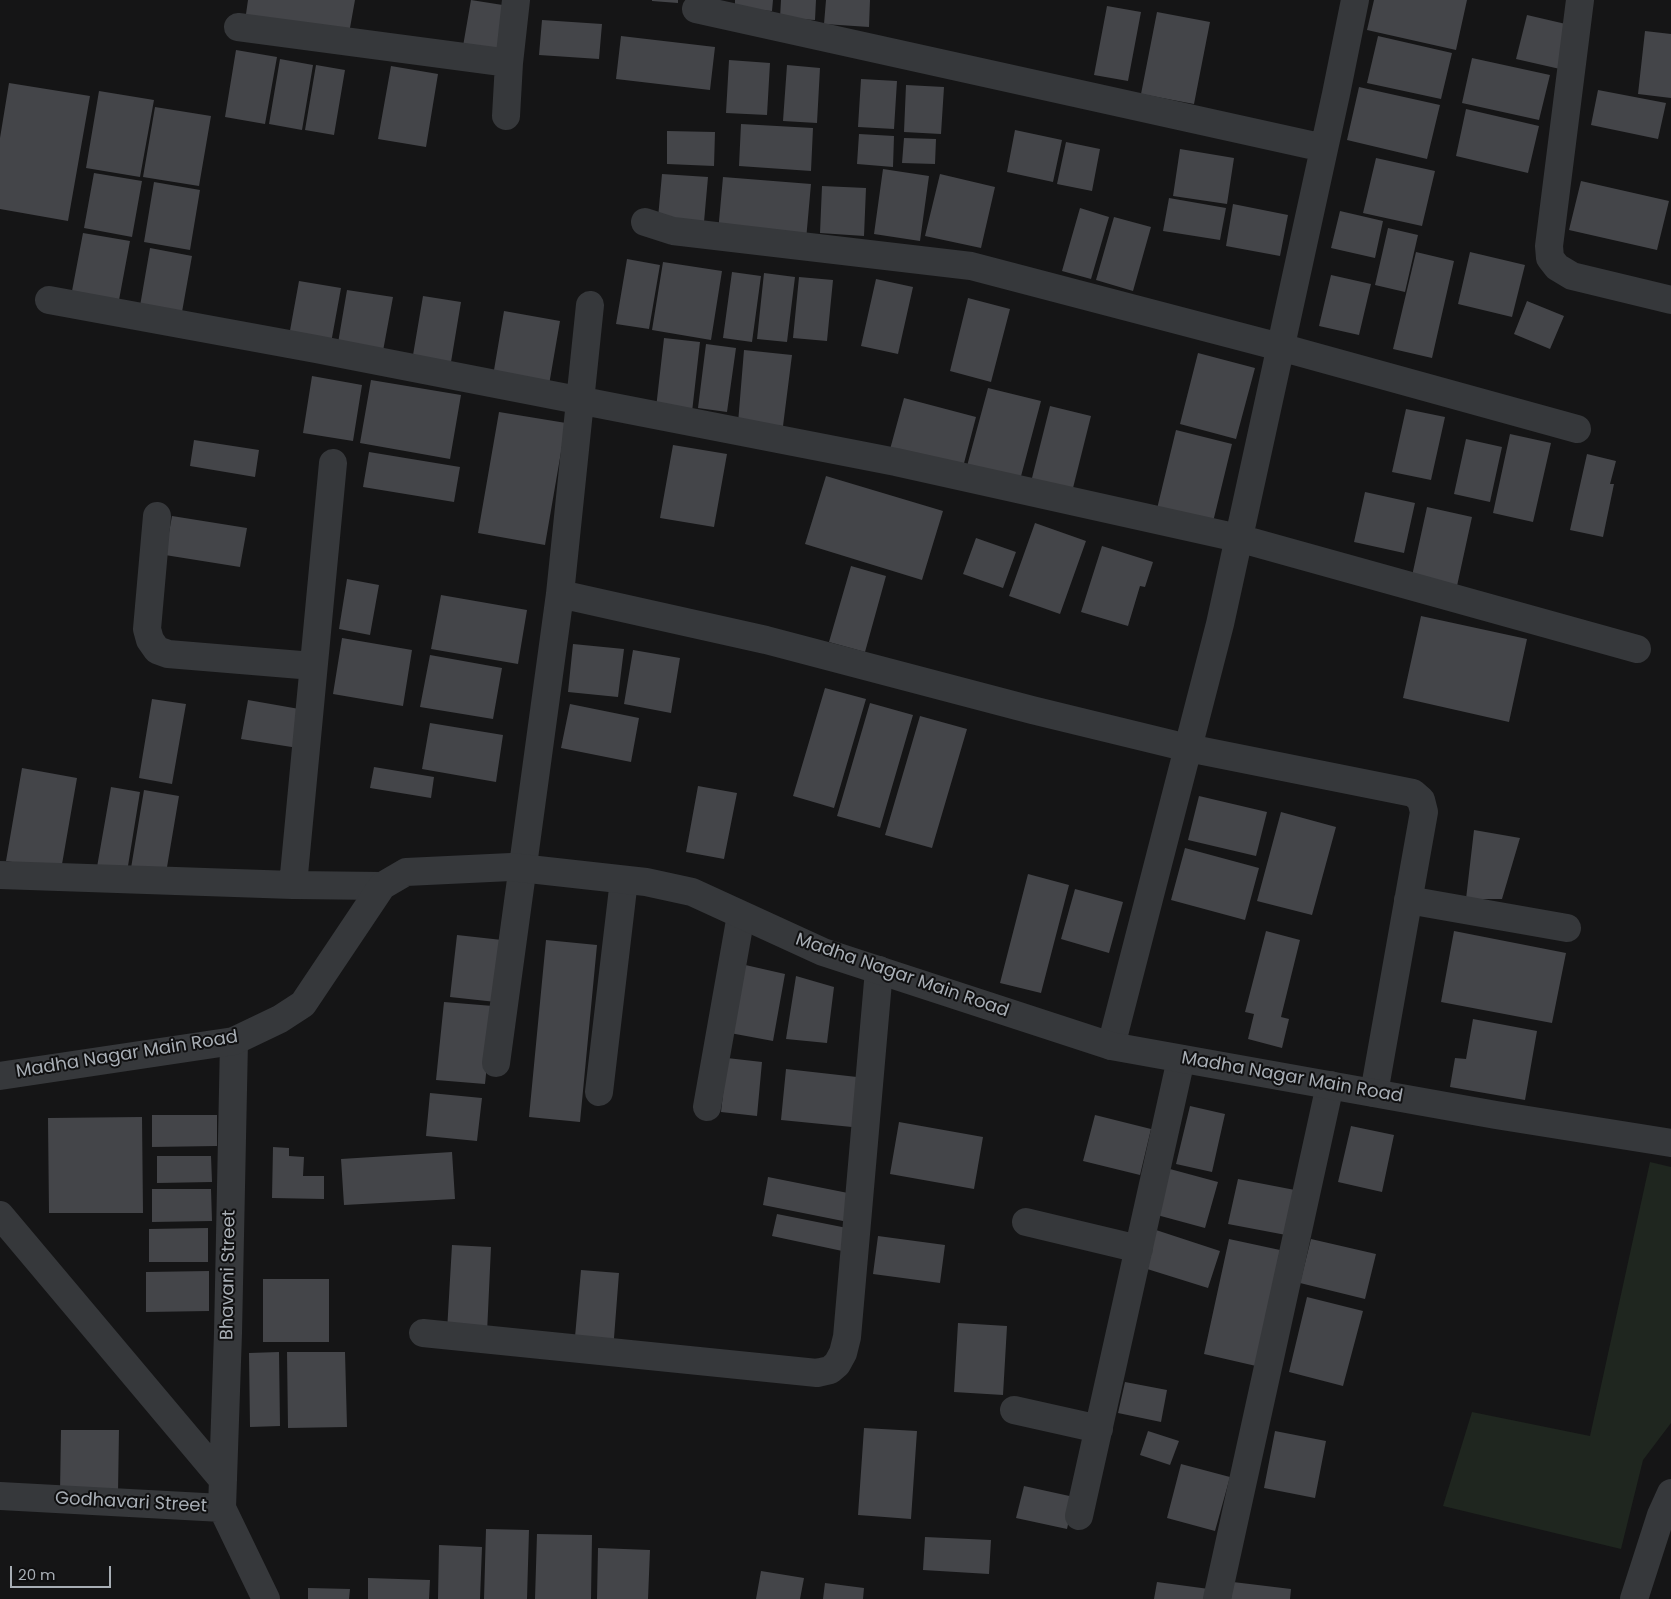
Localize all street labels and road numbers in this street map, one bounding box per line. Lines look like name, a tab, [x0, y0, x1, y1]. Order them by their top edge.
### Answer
street label: Madha Nagar Main Road	[792, 929, 1012, 1023]
street label: Madha Nagar Main Road	[15, 1027, 239, 1083]
street label: Madha Nagar Main Road	[1180, 1048, 1404, 1108]
street label: Bhavani Street	[217, 1210, 241, 1340]
street label: Godhavari Street	[54, 1488, 208, 1518]

